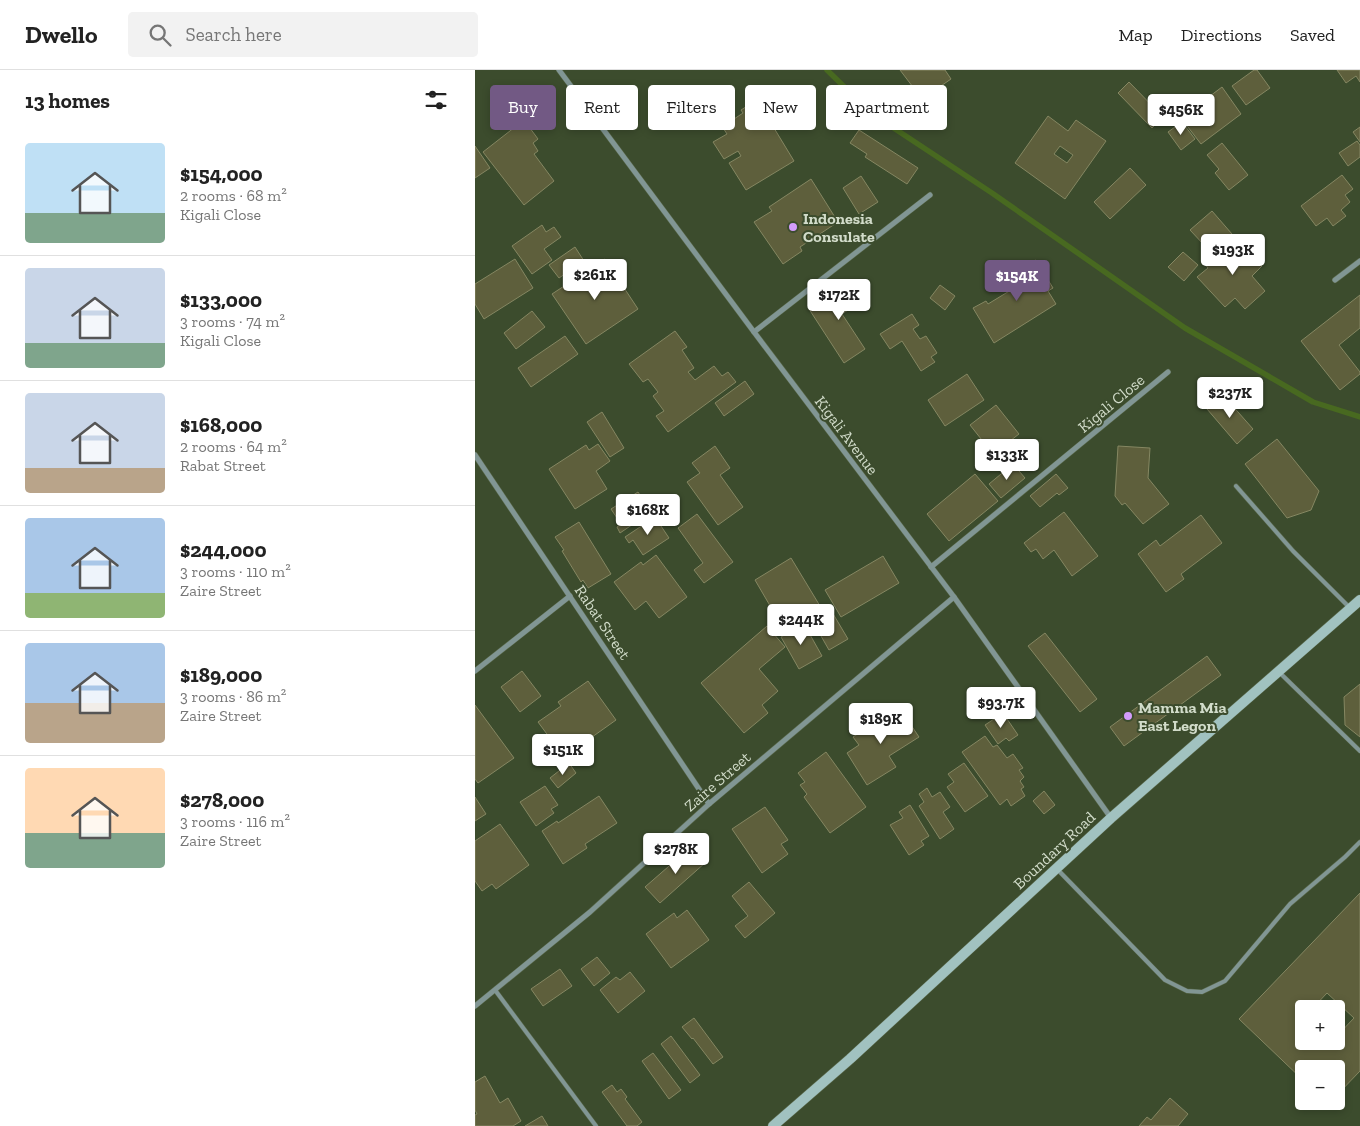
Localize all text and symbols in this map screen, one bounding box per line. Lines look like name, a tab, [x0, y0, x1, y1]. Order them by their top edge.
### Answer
search box	[128, 12, 478, 57]
text: Dwello	[25, 20, 98, 49]
icon: search	[146, 21, 174, 49]
text: Search here	[186, 23, 282, 46]
text: Map	[1118, 24, 1153, 46]
text: Directions	[1181, 24, 1262, 46]
text: Saved	[1290, 24, 1335, 46]
chip: Buy	[490, 85, 556, 130]
chip: Rent	[566, 85, 638, 130]
chip: Filters	[648, 85, 735, 130]
chip: New	[745, 85, 816, 130]
chip: Apartment	[826, 85, 947, 130]
icon: filters	[422, 86, 450, 114]
text: 13 homes	[25, 88, 110, 113]
pin: $456K	[1146, 93, 1216, 136]
text: $456K	[1159, 100, 1203, 119]
text: $154,000	[180, 161, 263, 186]
icon: home	[65, 163, 125, 223]
text: 2 rooms · 68 m²	[180, 186, 287, 205]
text: Kigali Close	[180, 205, 261, 224]
place label: Indonesia Consulate	[803, 209, 875, 246]
marker: Indonesia Consulate	[787, 221, 799, 233]
pin: $193K	[1198, 234, 1268, 276]
text: $193K	[1212, 240, 1254, 259]
pin: $261K	[560, 258, 630, 301]
pin: $154K	[982, 260, 1052, 302]
text: $261K	[574, 265, 616, 284]
text: $154K	[996, 266, 1038, 285]
pin: $172K	[804, 278, 874, 321]
text: $172K	[818, 285, 860, 304]
text: $133,000	[180, 287, 262, 312]
icon: home	[65, 288, 125, 348]
text: 3 rooms · 74 m²	[180, 312, 285, 331]
text: Kigali Close	[180, 331, 261, 350]
street label: Kigali Close	[1074, 370, 1148, 437]
pin: $237K	[1195, 376, 1265, 419]
text: $237K	[1208, 383, 1252, 402]
street label: Kigali Avenue	[811, 392, 882, 478]
text: $168,000	[180, 412, 262, 437]
icon: home	[65, 413, 125, 473]
text: 2 rooms · 64 m²	[180, 437, 287, 456]
pin: $133K	[972, 438, 1042, 481]
text: $133K	[986, 445, 1028, 464]
text: Rabat Street	[180, 456, 266, 475]
pin: $168K	[613, 494, 683, 536]
text: $168K	[627, 500, 669, 519]
text: $244,000	[180, 537, 266, 562]
icon: home	[65, 538, 125, 598]
text: 3 rooms · 110 m²	[180, 562, 291, 581]
text: Zaire Street	[180, 581, 261, 600]
street label: Rabat Street	[571, 581, 634, 663]
pin: $244K	[766, 604, 836, 646]
text: $244K	[778, 610, 824, 629]
text: $189,000	[180, 662, 262, 687]
icon: home	[65, 663, 125, 723]
pin: $93.7K	[960, 686, 1042, 729]
text: 3 rooms · 86 m²	[180, 687, 286, 706]
text: $93.7K	[978, 693, 1024, 712]
place label: Mamma Mia East Legon	[1138, 698, 1227, 735]
pin: $189K	[846, 702, 916, 745]
text: Zaire Street	[180, 706, 261, 725]
text: $189K	[860, 709, 902, 728]
marker: Mamma Mia East Legon	[1122, 710, 1134, 722]
pin: $151K	[528, 734, 598, 776]
text: $151K	[543, 740, 583, 759]
street label: Zaire Street	[680, 747, 754, 815]
text: $278,000	[180, 787, 264, 812]
icon: home	[65, 788, 125, 848]
street label: Boundary Road	[1009, 807, 1099, 893]
text: 3 rooms · 116 m²	[180, 812, 290, 831]
text: Zaire Street	[180, 831, 261, 850]
pin: $278K	[641, 832, 711, 875]
text: $278K	[654, 839, 698, 858]
map controls	[1295, 1000, 1345, 1110]
button: +	[1295, 1000, 1345, 1050]
button: −	[1295, 1060, 1345, 1110]

